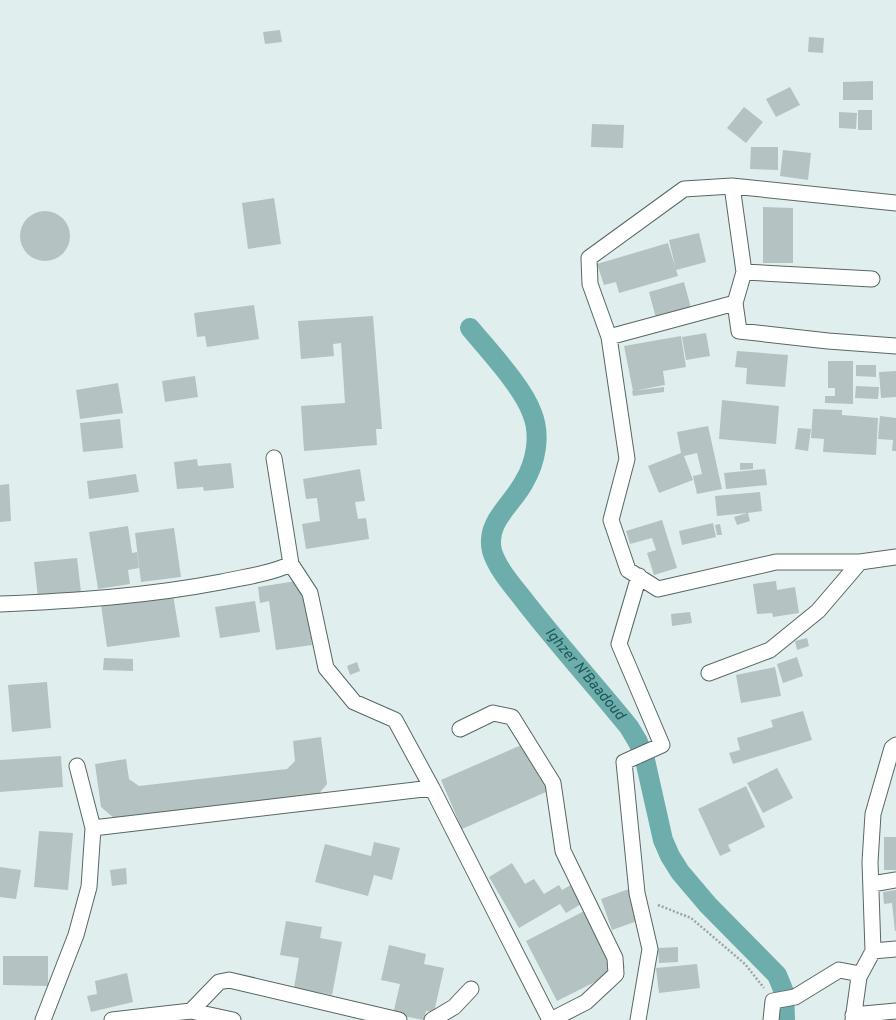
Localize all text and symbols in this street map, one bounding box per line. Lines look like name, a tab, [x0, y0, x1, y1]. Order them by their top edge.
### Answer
water label: Ighzer N'Baadoud	[540, 624, 630, 725]

